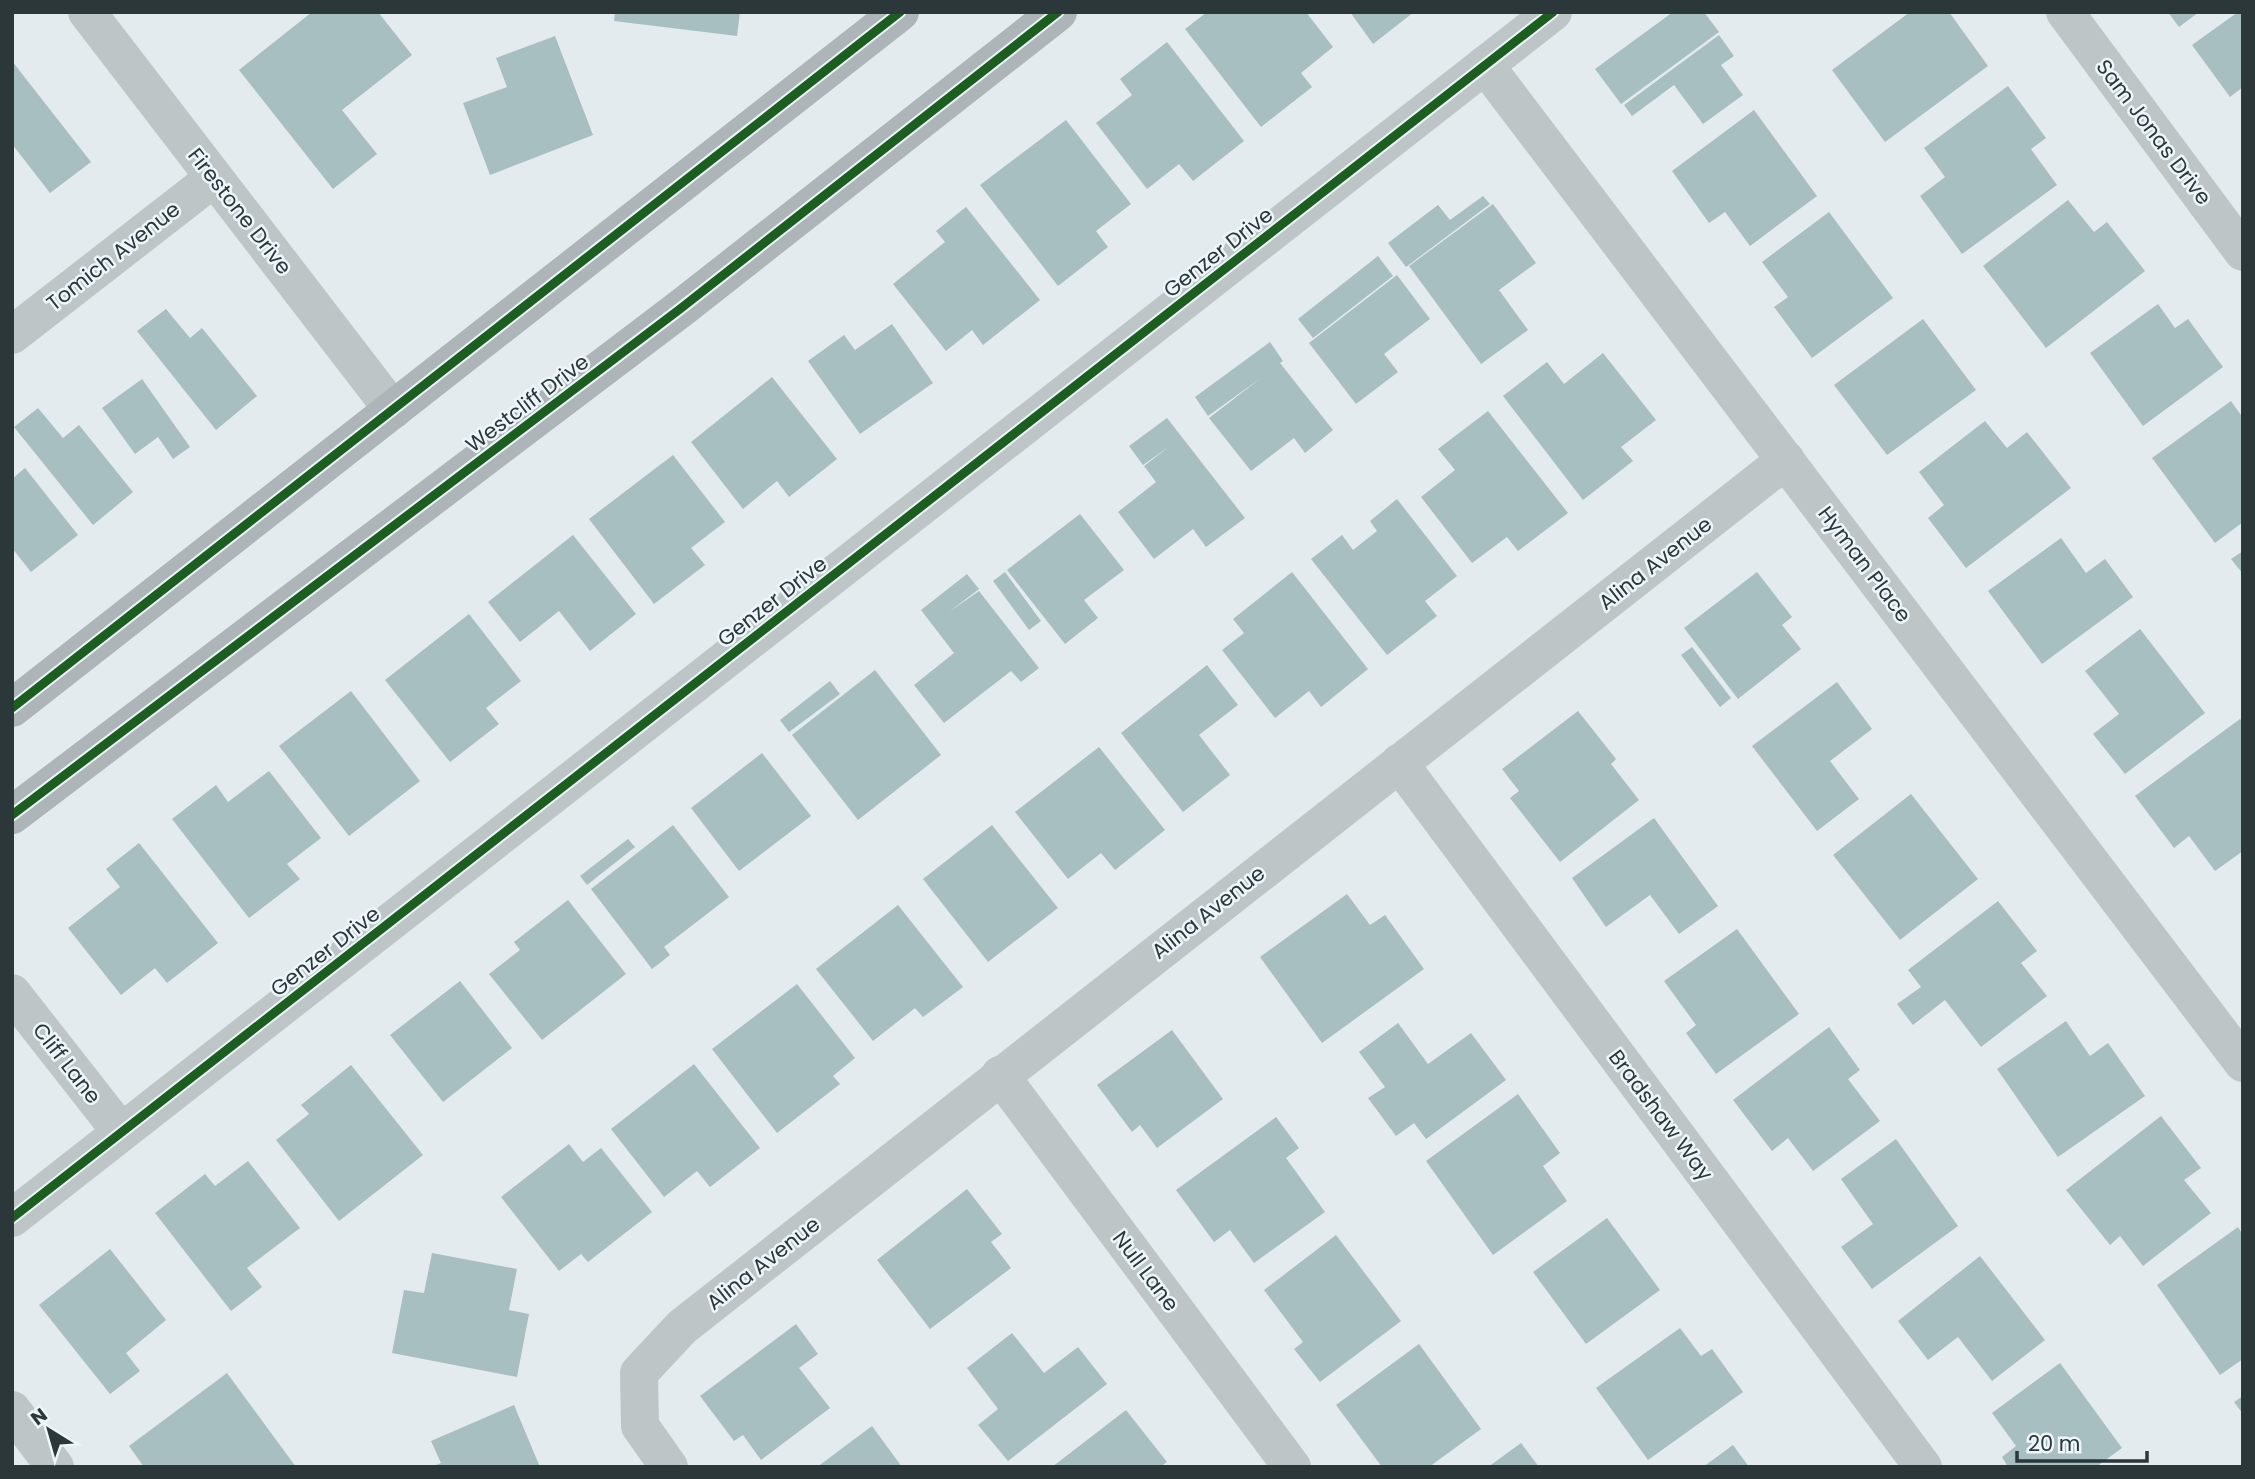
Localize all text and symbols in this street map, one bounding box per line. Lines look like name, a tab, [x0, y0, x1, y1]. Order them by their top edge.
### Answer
street label: Sam Jonas Drive	[2090, 53, 2218, 211]
street label: Firestone Drive	[181, 142, 299, 280]
street label: Tomich Avenue	[40, 195, 186, 317]
street label: Genzer Drive	[1157, 200, 1279, 304]
street label: Westcliff Drive	[459, 347, 595, 459]
street label: Hyman Place	[1812, 500, 1918, 628]
street label: Alina Avenue	[1592, 510, 1718, 616]
street label: Genzer Drive	[711, 549, 833, 653]
street label: Alina Avenue	[1145, 859, 1271, 965]
street label: Genzer Drive	[264, 899, 386, 1003]
street label: Cliff Lane	[26, 1016, 108, 1110]
street label: Bradshaw Way	[1602, 1044, 1720, 1187]
street label: Alina Avenue	[700, 1210, 826, 1316]
street label: Null Lane	[1106, 1225, 1186, 1317]
north arrow	[14, 1395, 84, 1465]
text: N	[25, 1402, 53, 1432]
scale bar	[2017, 1420, 2146, 1464]
text: 20 m	[2028, 1429, 2081, 1458]

